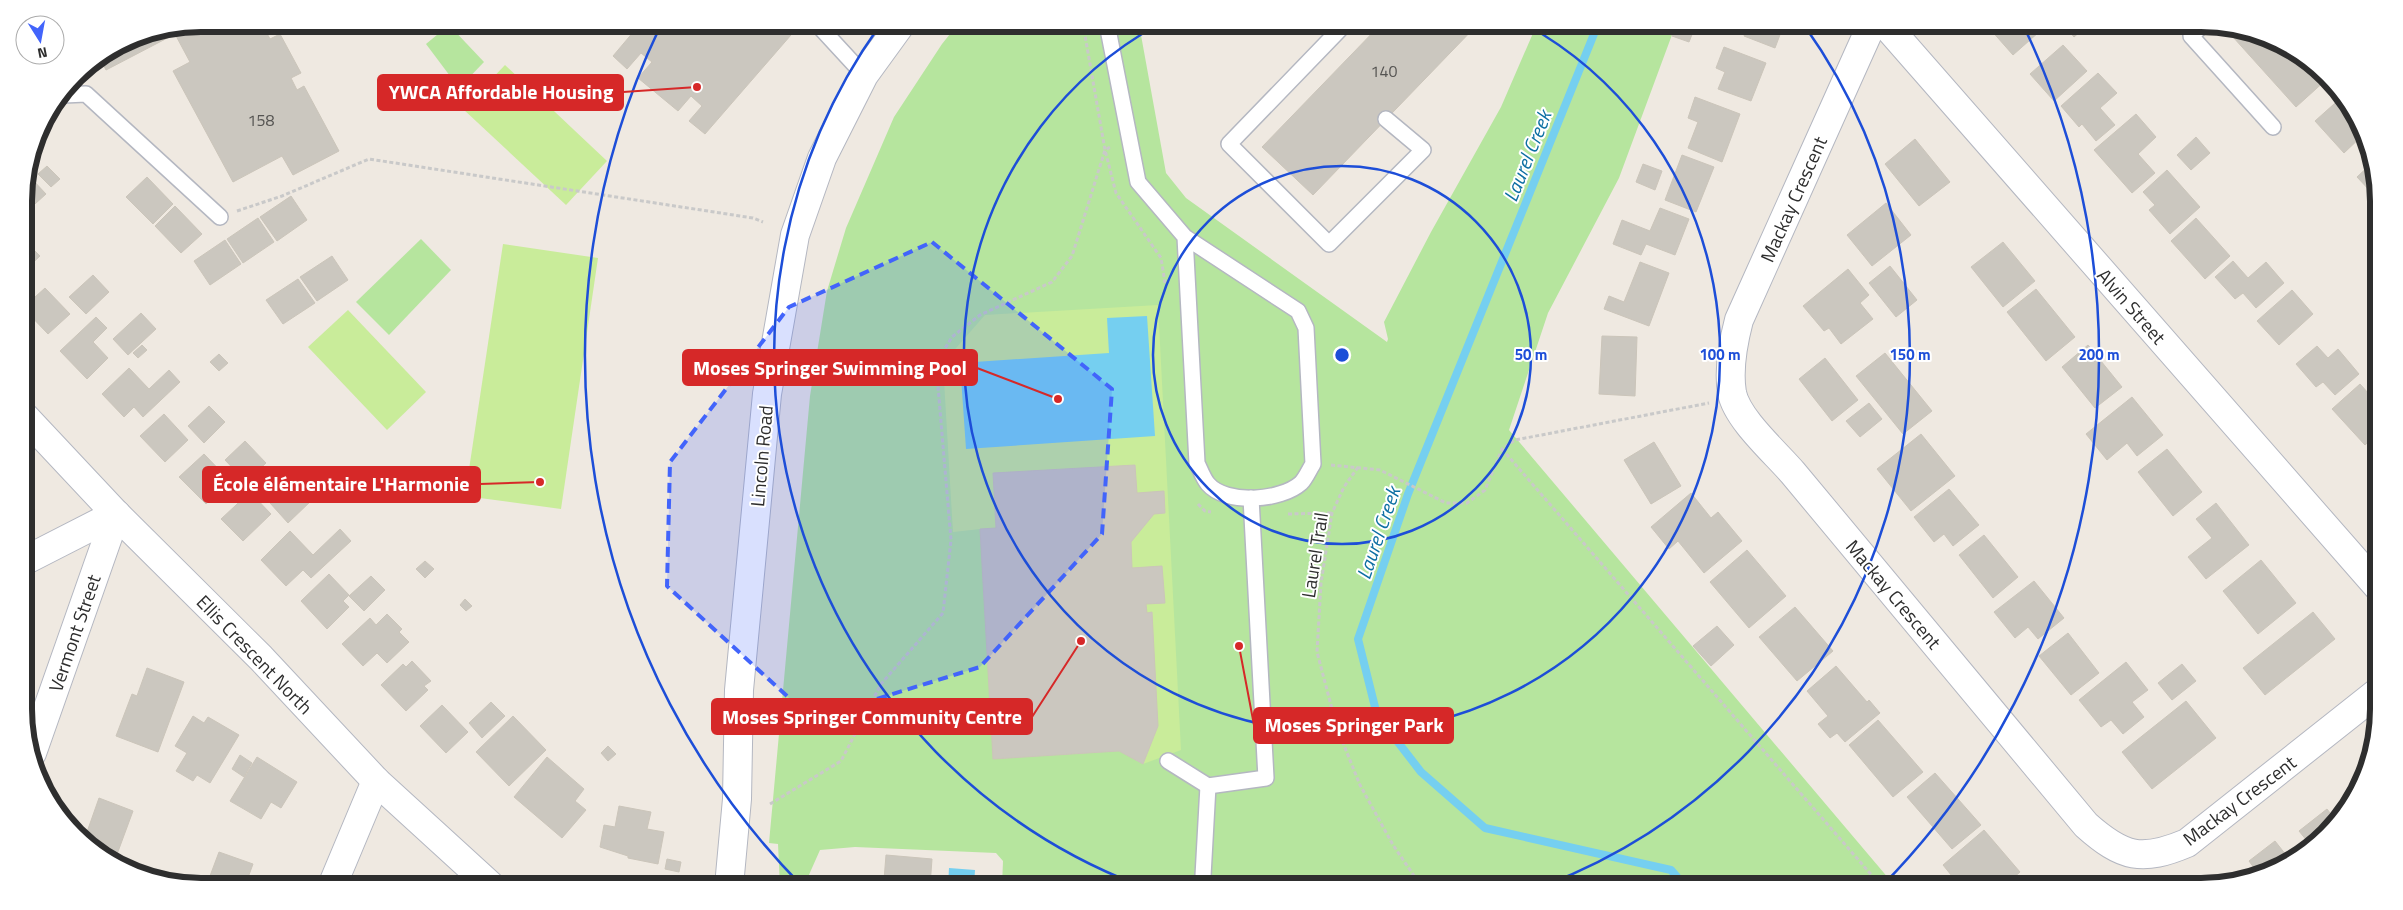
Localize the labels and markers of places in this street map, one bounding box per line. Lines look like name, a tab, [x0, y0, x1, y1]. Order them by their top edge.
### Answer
callout: YWCA Affordable Housing	[378, 75, 623, 110]
centre of rings	[1333, 346, 1351, 364]
callout: Moses Springer Swimming Pool	[683, 350, 977, 385]
callout: École élémentaire L'Harmonie	[203, 467, 480, 502]
callout: Moses Springer Community Centre	[712, 699, 1032, 734]
callout: Moses Springer Park	[1254, 708, 1453, 743]

